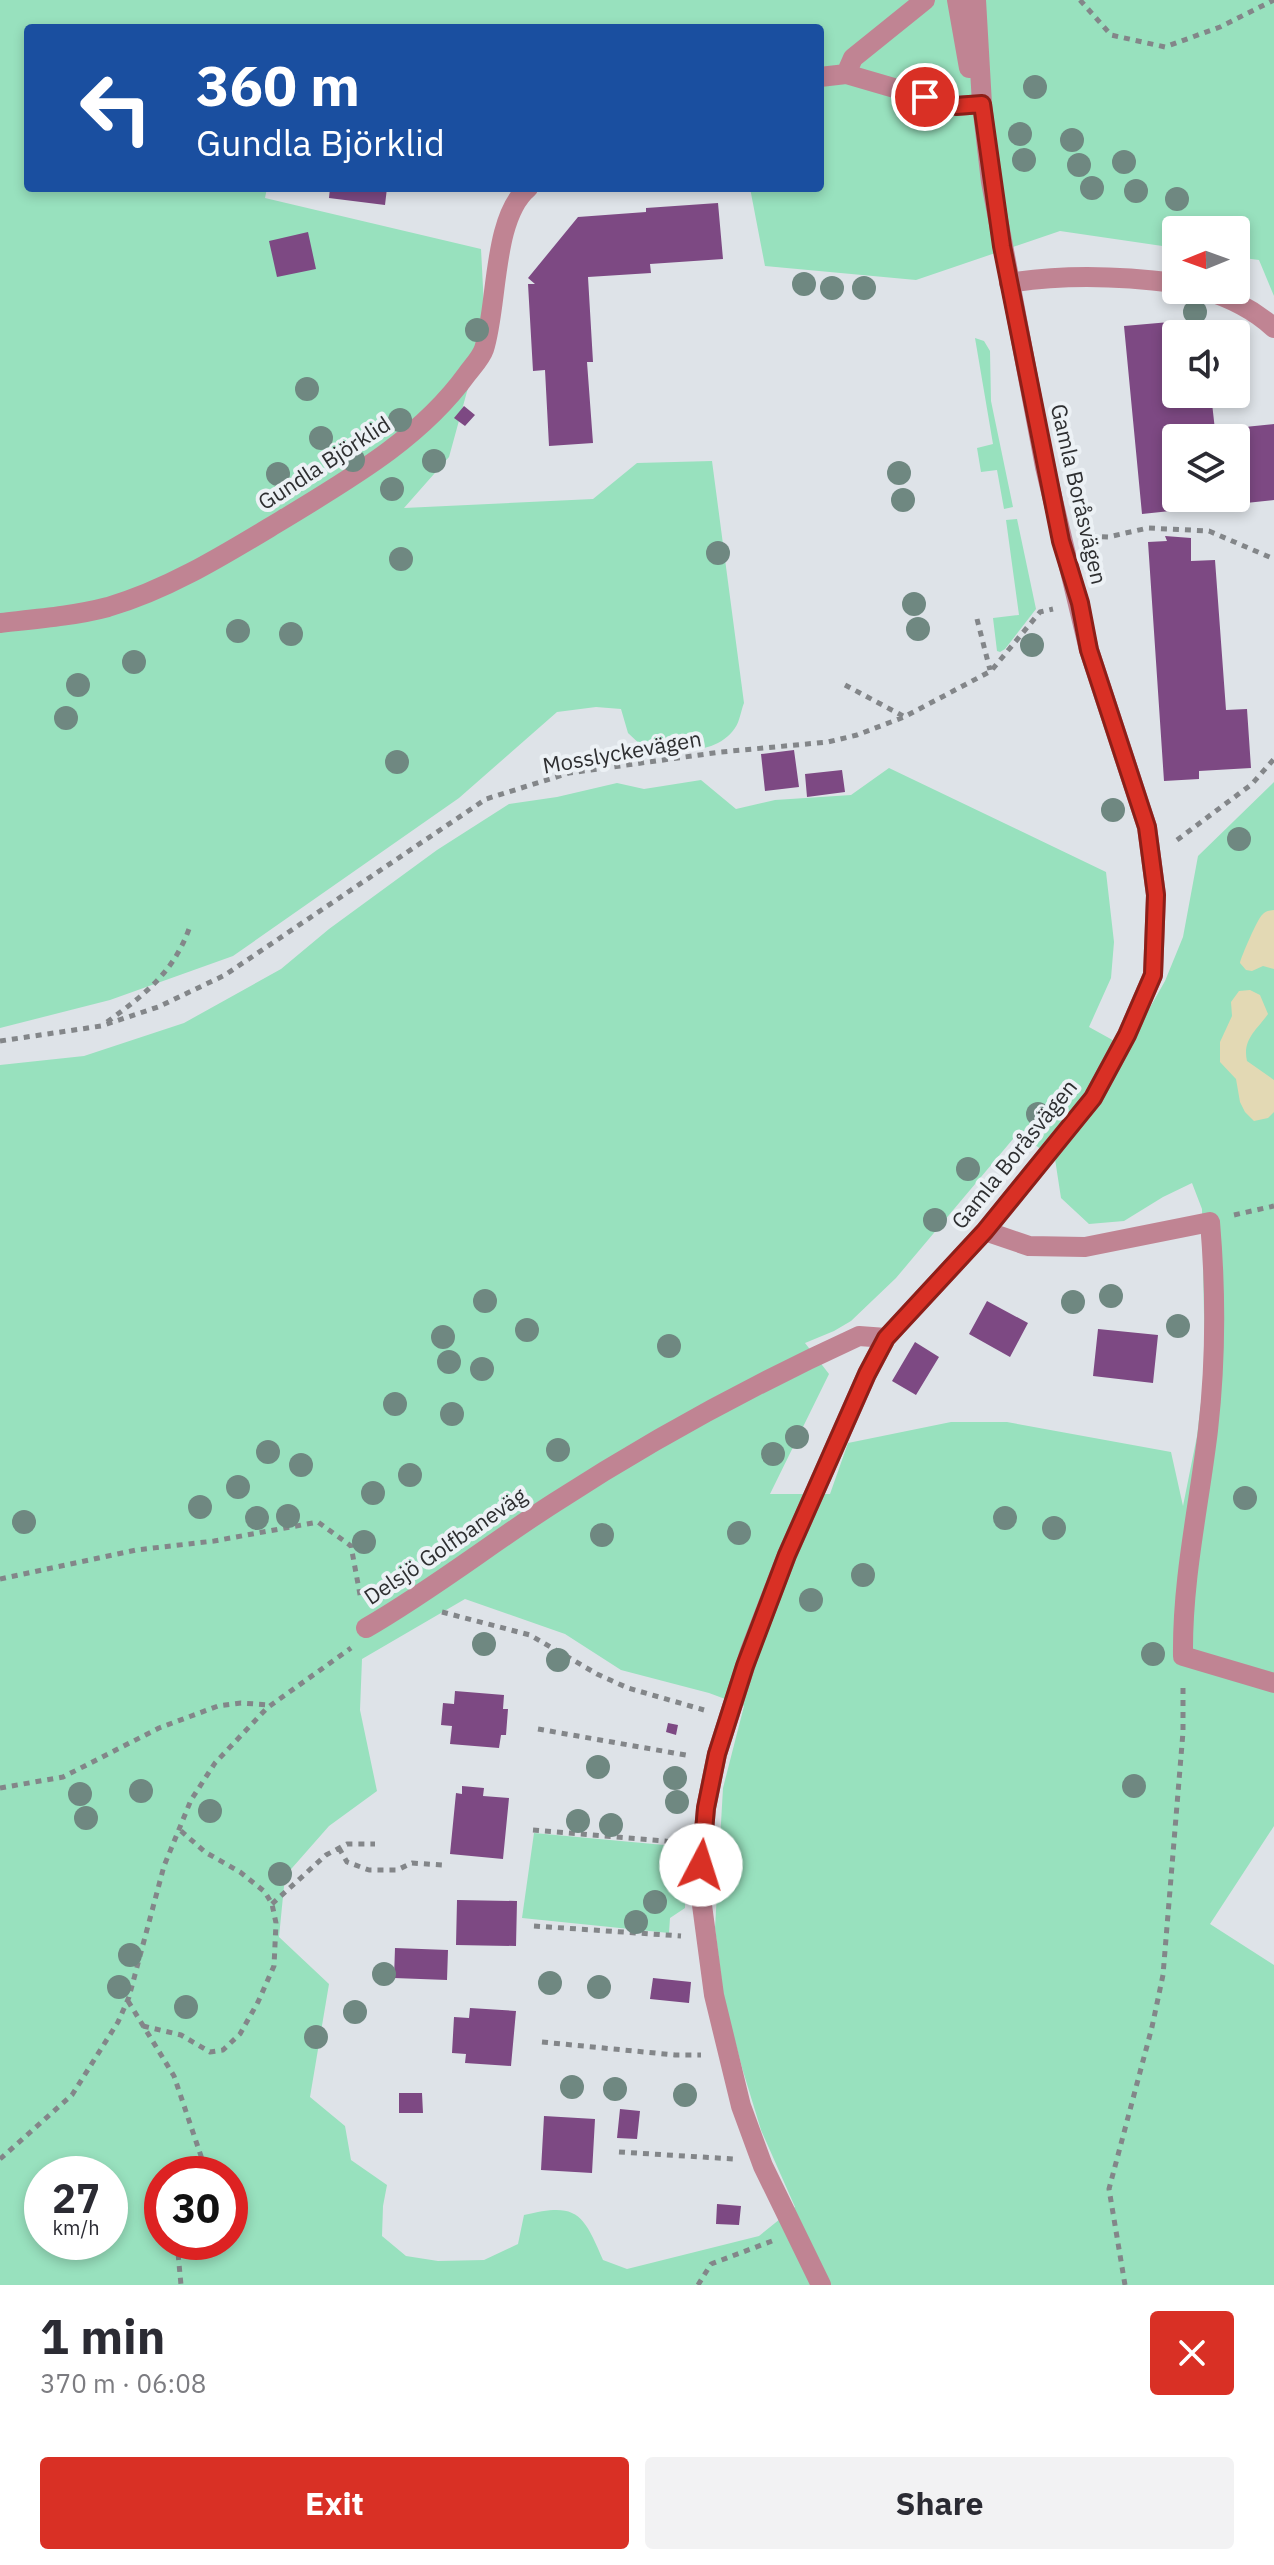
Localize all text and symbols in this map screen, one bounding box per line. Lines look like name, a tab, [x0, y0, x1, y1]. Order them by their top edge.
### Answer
text: 360 m	[196, 49, 360, 121]
icon: left	[64, 56, 168, 160]
pin	[891, 63, 959, 131]
icon: arrive	[903, 75, 947, 119]
text: Gundla Björklid	[196, 119, 445, 166]
north arrow	[1162, 216, 1250, 304]
map controls	[1162, 216, 1250, 512]
button: sound	[1162, 320, 1250, 408]
street label: Gamla Boråsvägen	[1045, 401, 1114, 587]
street label: Gundla Björklid	[252, 409, 395, 516]
button: layers	[1162, 424, 1250, 512]
street label: Mosslyckevägen	[540, 723, 704, 780]
street label: Gamla Boråsvägen	[944, 1073, 1083, 1234]
street label: Delsjö Golfbaneväg	[358, 1480, 532, 1611]
position arrow	[659, 1823, 743, 1907]
speed limit sign: 30	[144, 2156, 248, 2260]
text: 27	[52, 2172, 100, 2224]
text: km/h	[52, 2214, 100, 2241]
text: 1 min	[40, 2305, 165, 2367]
button: close	[1150, 2311, 1234, 2395]
text: 370 m · 06:08	[40, 2366, 206, 2400]
button: Exit	[40, 2457, 629, 2549]
button: Share	[645, 2457, 1234, 2549]

